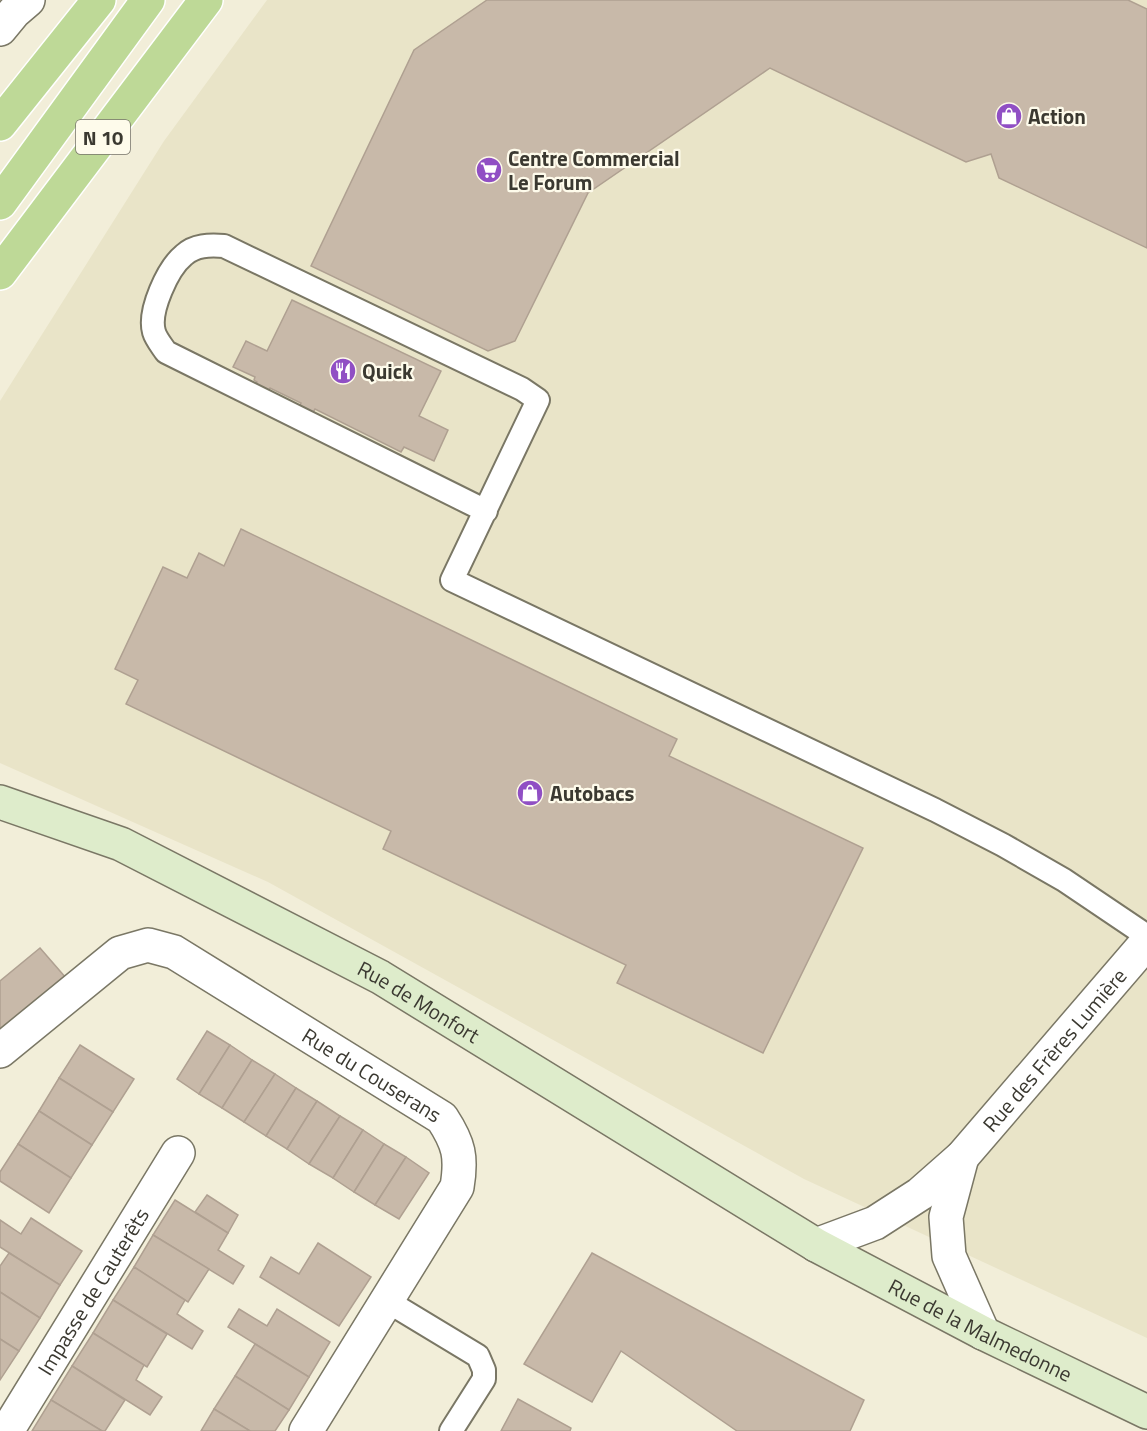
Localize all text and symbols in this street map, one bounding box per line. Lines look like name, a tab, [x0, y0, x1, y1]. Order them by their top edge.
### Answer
place label: Action	[1028, 100, 1086, 132]
shop icon: Action	[994, 101, 1024, 131]
road number: N 10	[76, 120, 130, 154]
place label: Centre Commercial Le Forum	[508, 142, 680, 198]
supermarket icon: Centre Commercial Le Forum	[474, 155, 504, 185]
place label: Quick	[362, 355, 413, 387]
restaurant icon: Quick	[328, 356, 358, 386]
place label: Autobacs	[550, 777, 635, 809]
shop icon: Autobacs	[515, 778, 545, 808]
street label: Rue de Monfort	[352, 952, 487, 1051]
street label: Rue des Frères Lumière	[975, 961, 1134, 1139]
street label: Rue du Couserans	[296, 1019, 448, 1130]
street label: Impasse de Cauterêts	[29, 1201, 157, 1381]
street label: Rue de la Malmedonne	[883, 1270, 1078, 1390]

